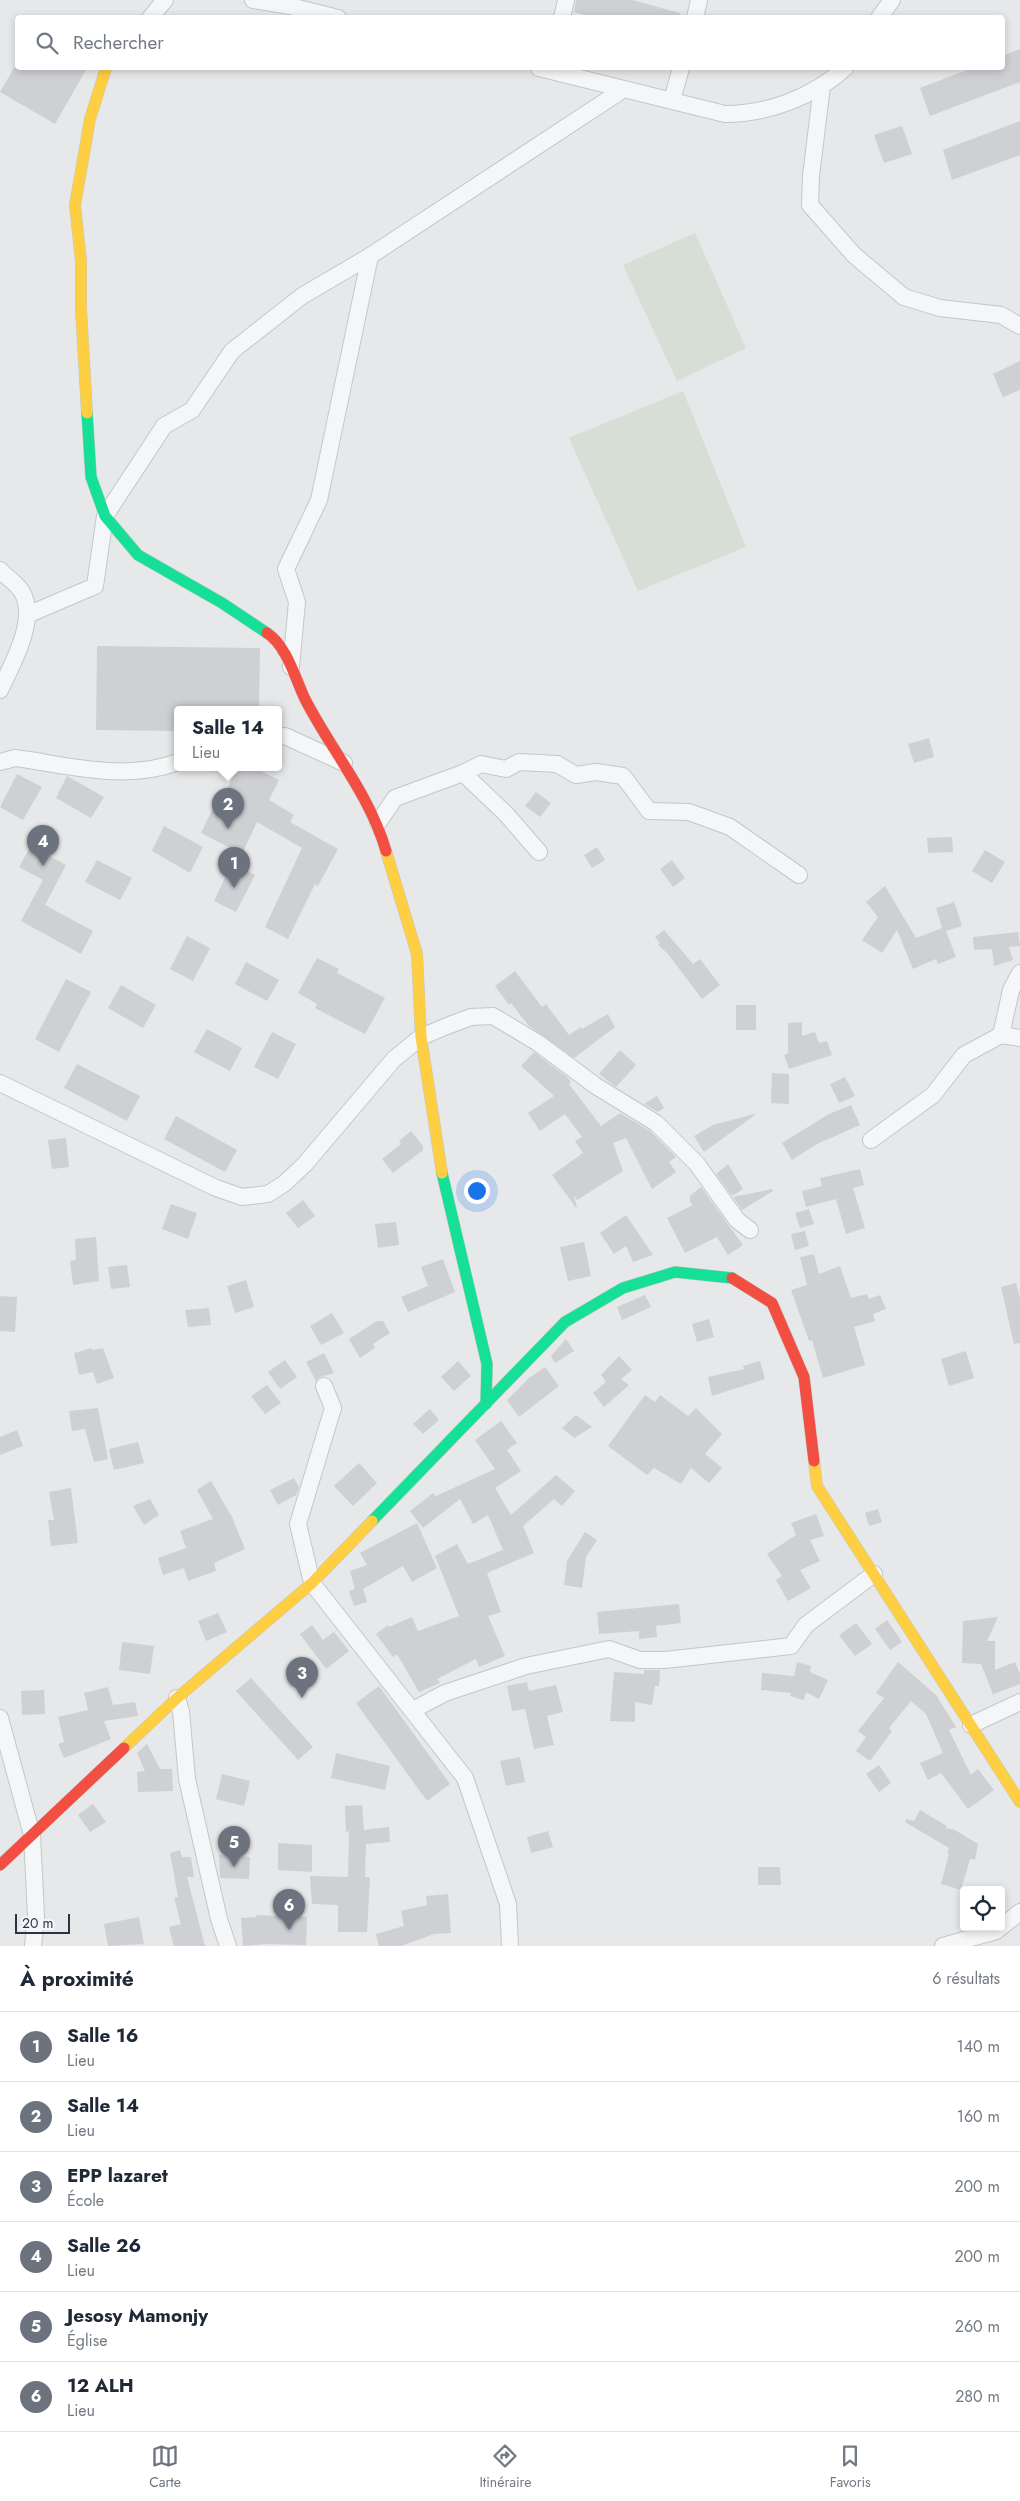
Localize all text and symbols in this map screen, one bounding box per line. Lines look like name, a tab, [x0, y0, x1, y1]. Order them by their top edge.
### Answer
search box	[15, 15, 1005, 70]
icon: search	[33, 29, 61, 57]
text: Rechercher	[73, 29, 164, 56]
popup	[174, 706, 282, 771]
text: Salle 14	[192, 714, 264, 741]
text: Lieu	[192, 741, 220, 764]
pin: 2	[212, 788, 244, 829]
pin: 4	[27, 825, 59, 866]
pin: 1	[218, 847, 250, 888]
your location	[464, 1178, 490, 1204]
pin: 3	[286, 1657, 318, 1698]
pin: 5	[218, 1826, 250, 1867]
map controls	[960, 1886, 1005, 1931]
button: locate	[960, 1886, 1005, 1931]
pin: 6	[273, 1889, 305, 1930]
scale bar	[15, 1911, 70, 1934]
text: 20 m	[22, 1913, 54, 1933]
text: À proximité	[20, 1964, 134, 1994]
text: 6 résultats	[932, 1967, 1000, 1990]
text: Salle 16	[67, 2022, 138, 2049]
text: 1	[32, 2035, 40, 2058]
text: 140 m	[957, 2035, 1000, 2058]
text: Lieu	[67, 2049, 95, 2072]
text: Salle 14	[67, 2092, 139, 2119]
text: 2	[31, 2105, 41, 2128]
text: 160 m	[957, 2105, 1000, 2128]
text: Lieu	[67, 2119, 95, 2142]
text: EPP lazaret	[67, 2162, 168, 2189]
text: 3	[31, 2175, 41, 2198]
text: 200 m	[954, 2175, 1000, 2198]
text: École	[67, 2189, 104, 2212]
text: Salle 26	[67, 2232, 141, 2259]
text: 4	[30, 2245, 42, 2268]
text: 200 m	[954, 2245, 1000, 2268]
text: Lieu	[67, 2259, 95, 2282]
text: Jesosy Mamonjy	[67, 2302, 208, 2329]
text: 5	[31, 2315, 41, 2338]
text: 260 m	[955, 2315, 1000, 2338]
text: Église	[67, 2329, 107, 2352]
text: 12 ALH	[67, 2372, 134, 2399]
text: 6	[31, 2385, 41, 2408]
text: 280 m	[955, 2385, 1000, 2408]
text: Lieu	[67, 2399, 95, 2422]
tab: Carte	[149, 2442, 181, 2492]
tab: Itinéraire	[479, 2442, 531, 2492]
tab: Favoris	[830, 2442, 871, 2492]

